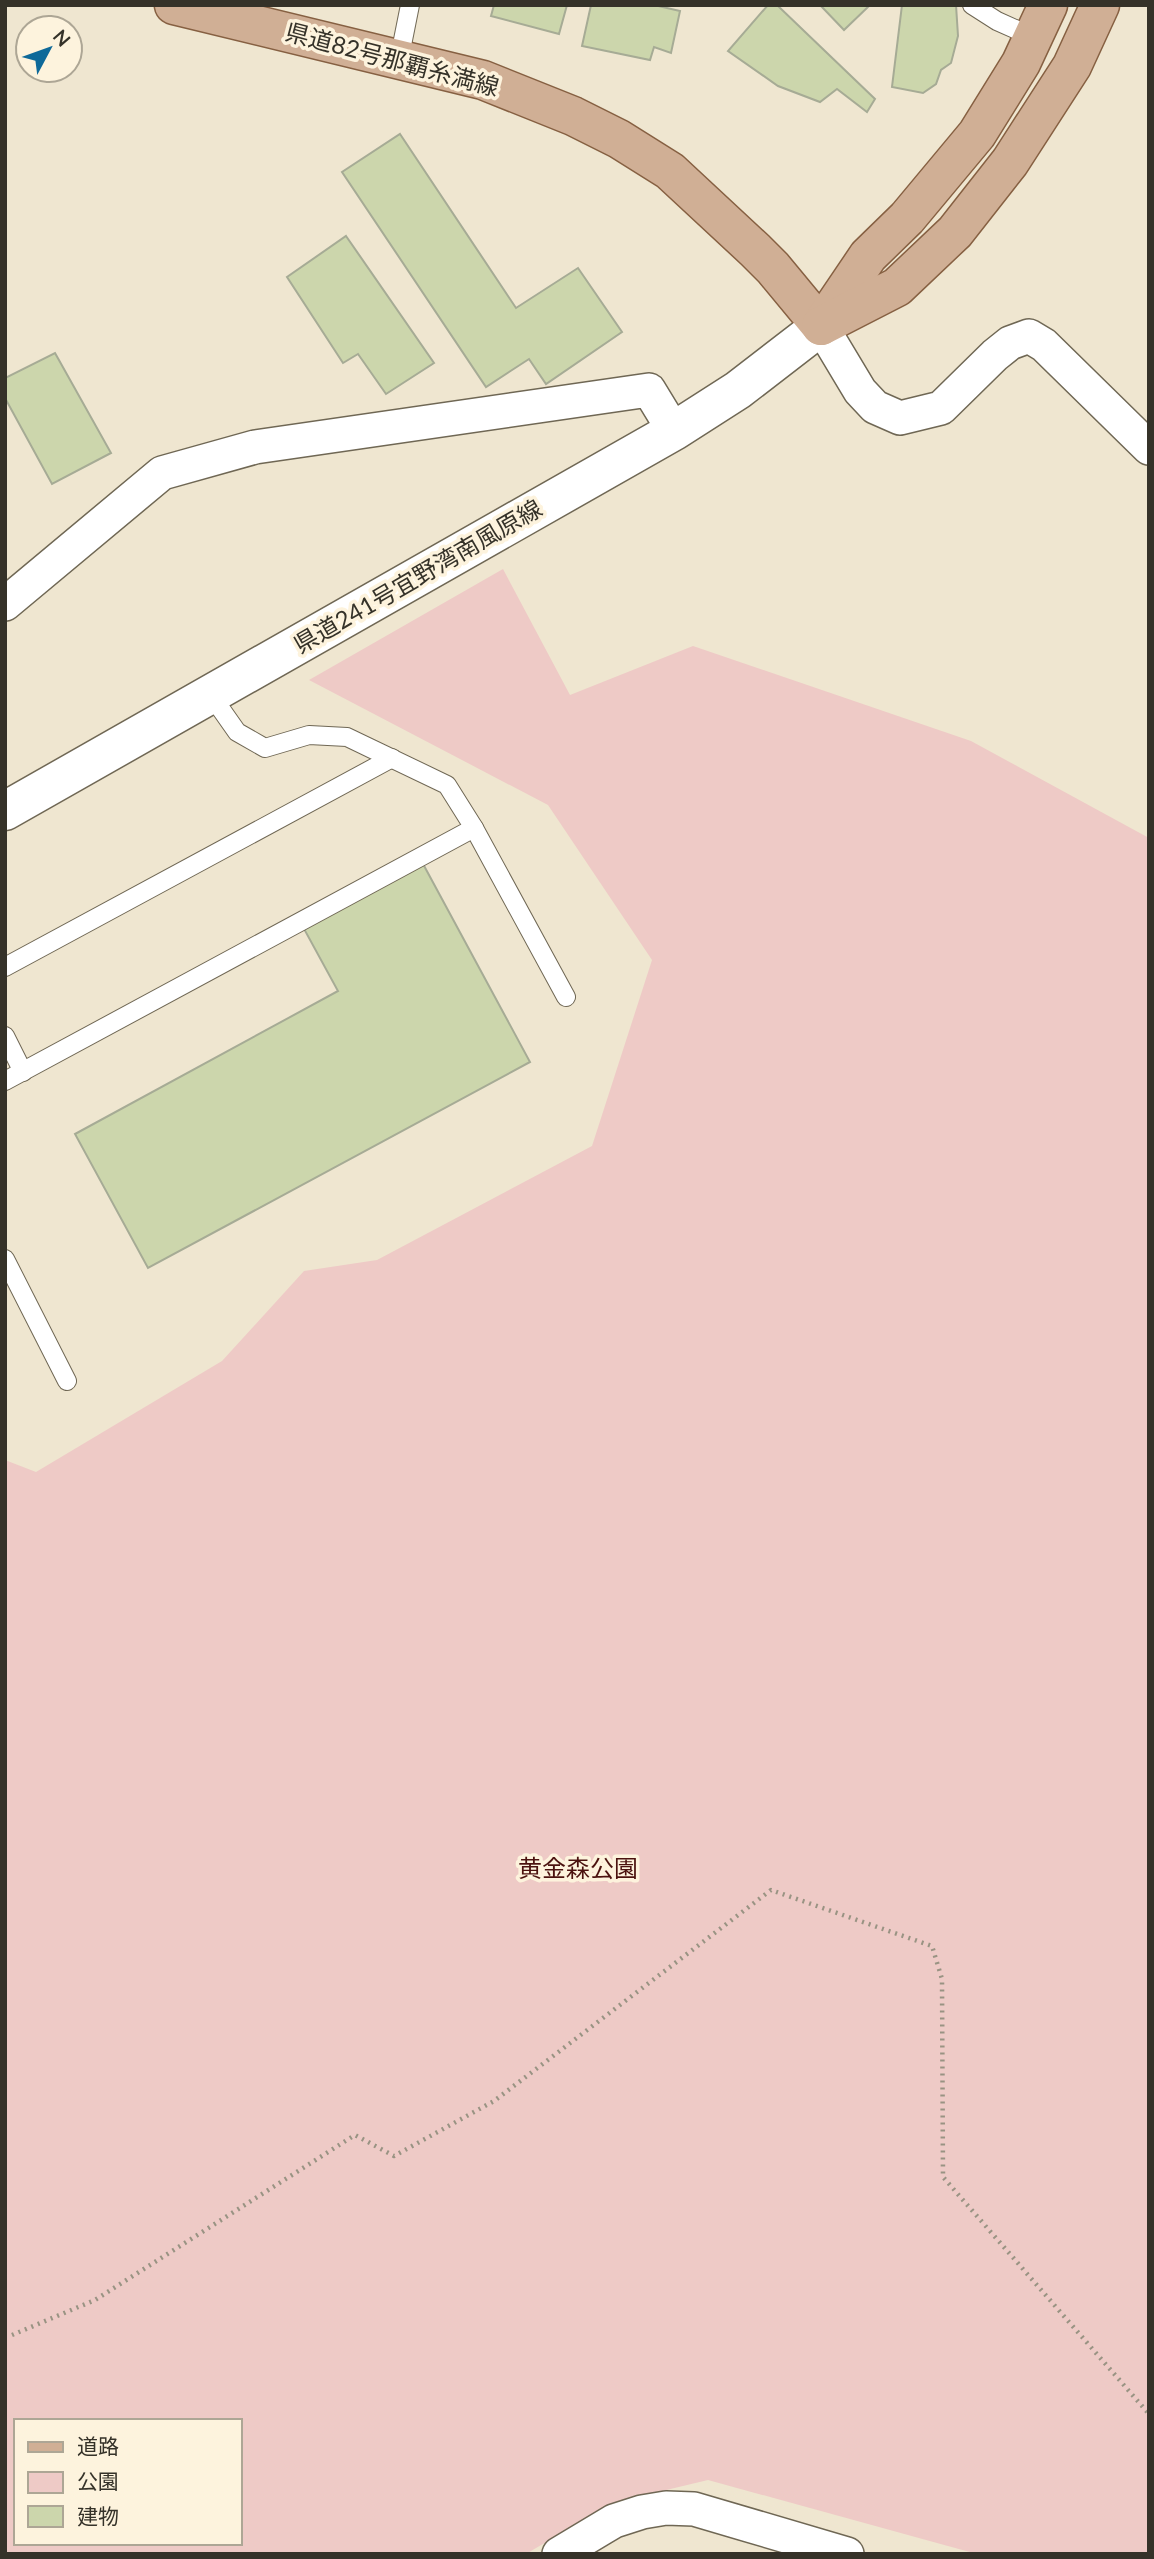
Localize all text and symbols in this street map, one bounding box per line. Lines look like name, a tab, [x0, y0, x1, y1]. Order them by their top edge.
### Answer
north arrow	[14, 14, 84, 84]
street label: 県道82号那覇糸満線	[282, 16, 502, 101]
text: N	[49, 24, 76, 51]
street label: 県道241号宜野湾南風原線	[288, 493, 547, 659]
park label: 黄金森公園	[518, 1853, 638, 1882]
legend	[14, 2419, 242, 2545]
text: 道路	[77, 2433, 119, 2458]
text: 公園	[77, 2468, 119, 2493]
text: 建物	[77, 2503, 119, 2528]

